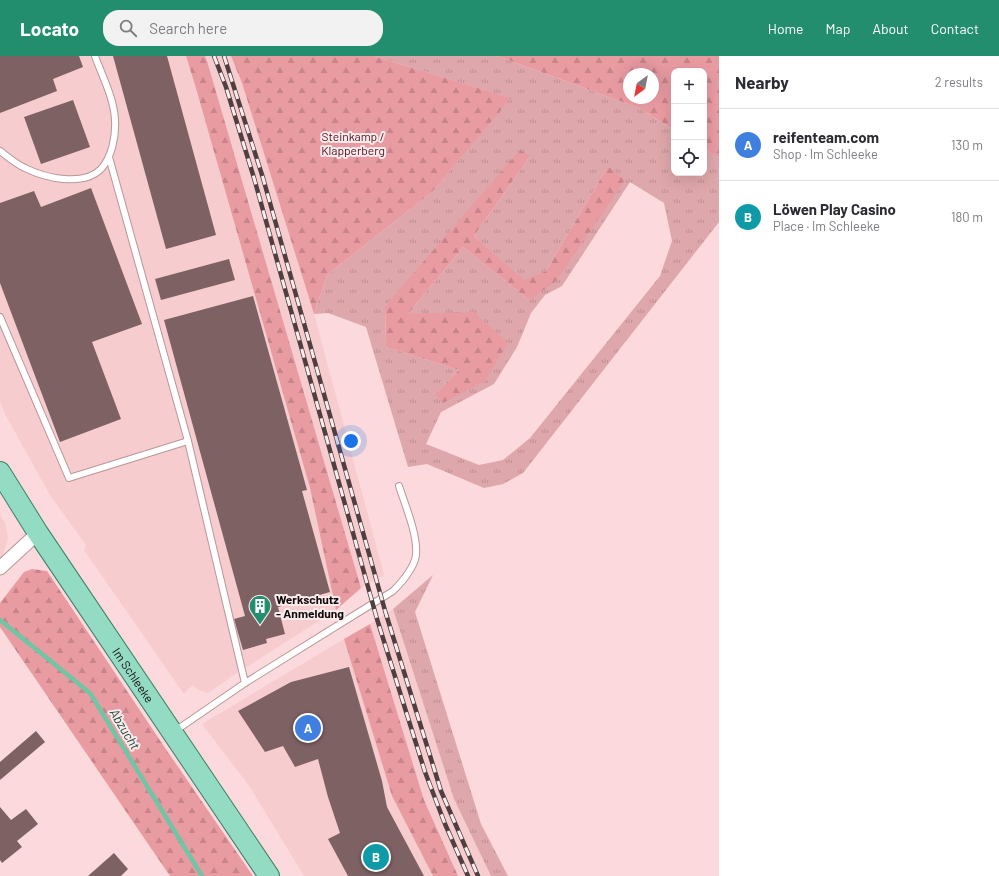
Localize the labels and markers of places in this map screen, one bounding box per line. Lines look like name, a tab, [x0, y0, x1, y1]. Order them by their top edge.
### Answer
place label: Werkschutz - Anmeldung	[276, 592, 344, 620]
building icon: Werkschutz - Anmeldung	[247, 593, 273, 626]
pin: A	[295, 713, 321, 743]
pin: B	[363, 842, 389, 872]

